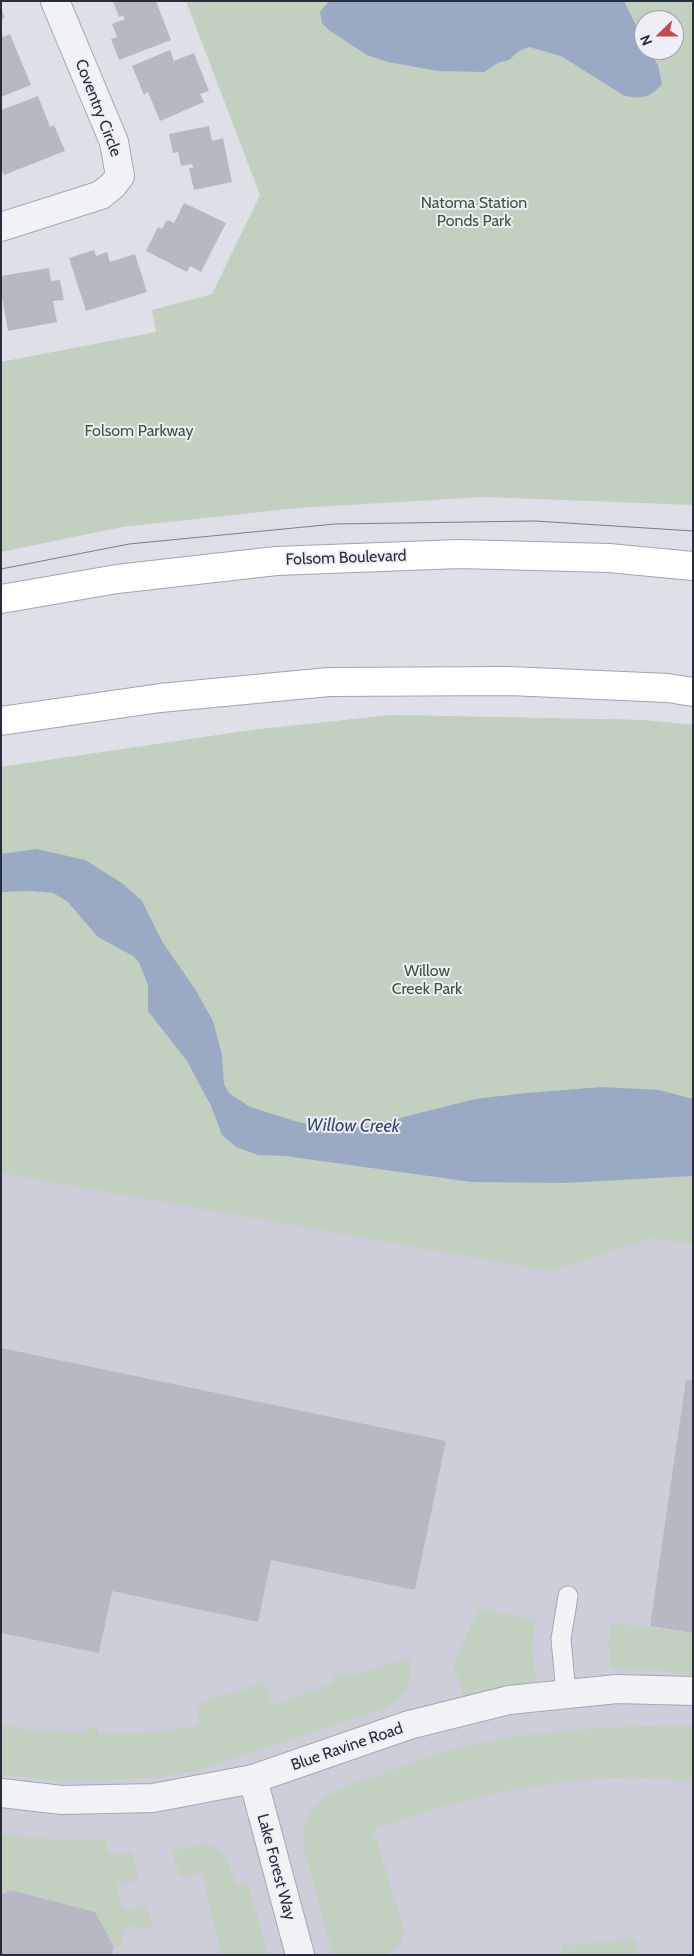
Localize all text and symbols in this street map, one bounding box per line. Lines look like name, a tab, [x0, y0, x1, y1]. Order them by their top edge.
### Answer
north arrow	[634, 10, 684, 60]
text: N	[636, 32, 656, 48]
street label: Coventry Circle	[71, 57, 125, 159]
park label: Natoma Station Ponds Park	[421, 193, 527, 231]
park label: Folsom Parkway	[84, 421, 194, 441]
street label: Folsom Boulevard	[285, 546, 407, 570]
park label: Willow Creek Park	[392, 961, 462, 999]
water label: Willow Creek	[306, 1114, 400, 1138]
street label: Blue Ravine Road	[289, 1719, 405, 1775]
street label: Lake Forest Way	[253, 1812, 299, 1922]

